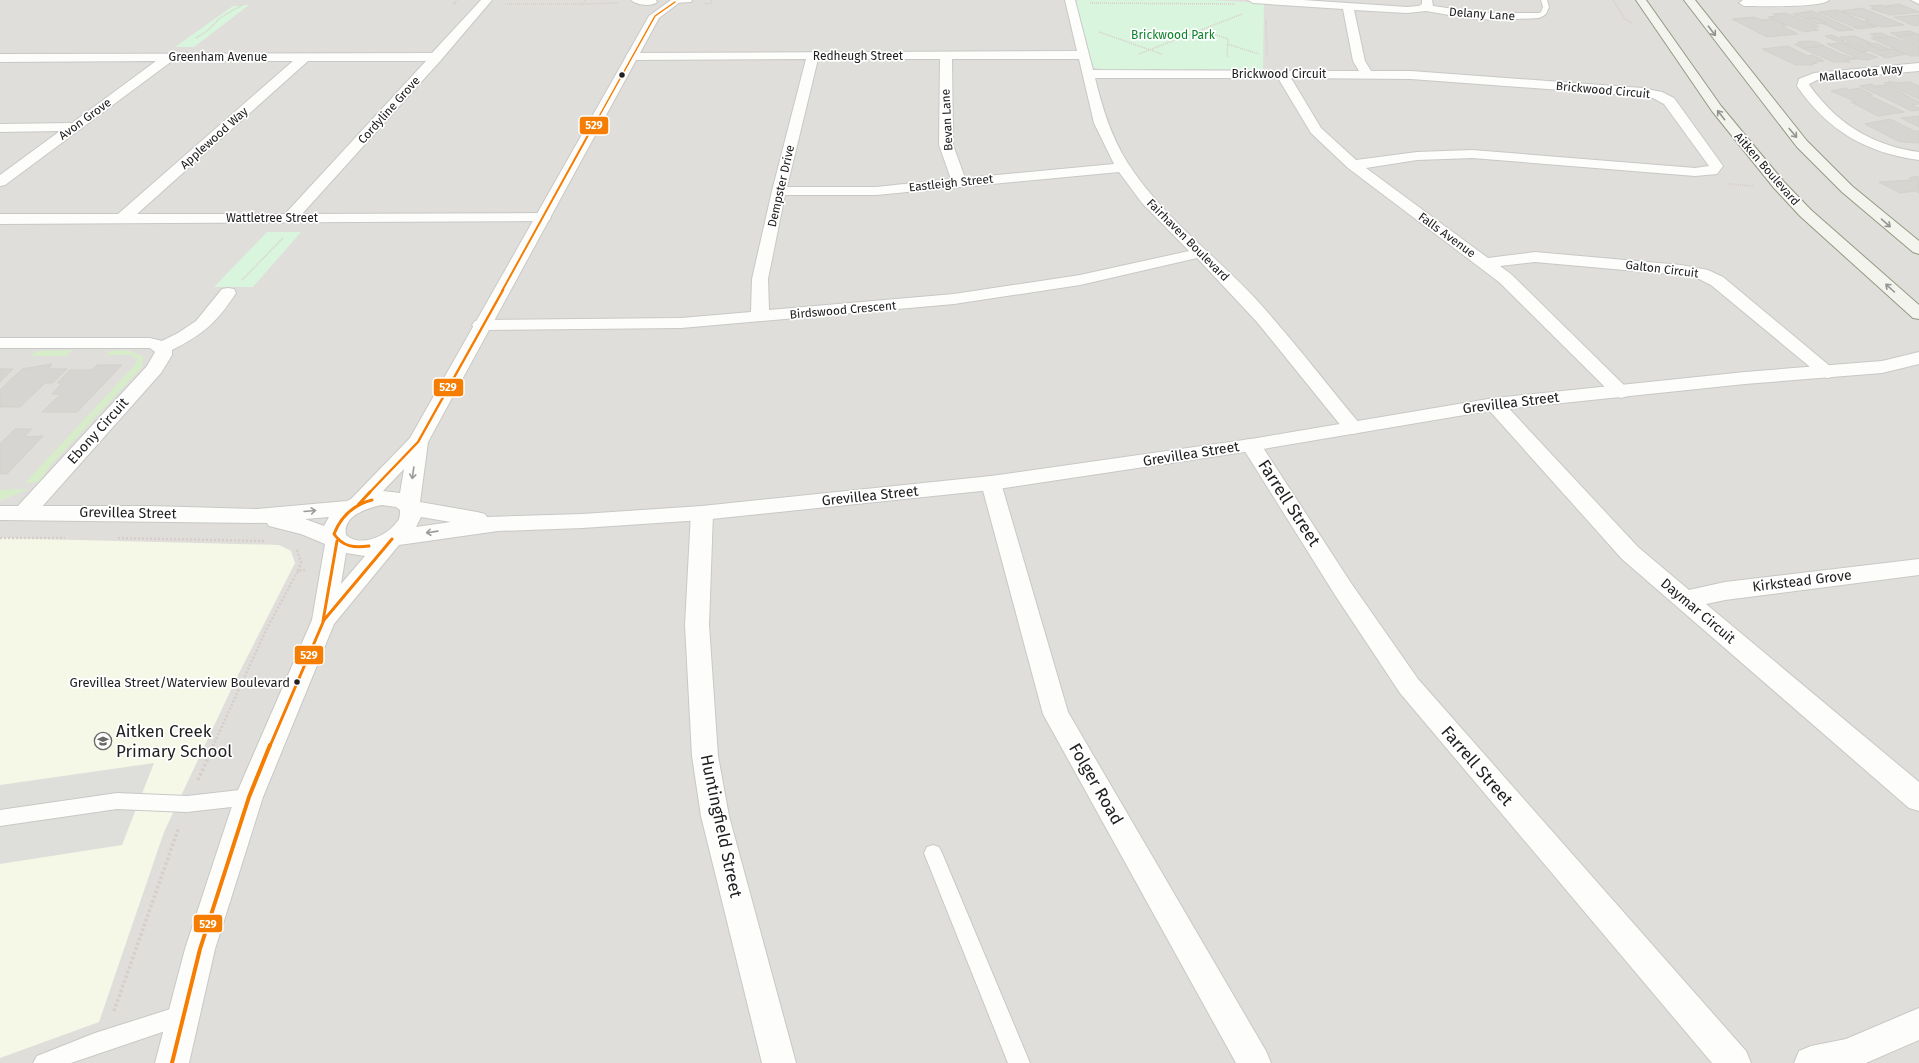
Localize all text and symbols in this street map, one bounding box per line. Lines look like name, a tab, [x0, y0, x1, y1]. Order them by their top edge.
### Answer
street label: Delany Lane	[1448, 5, 1516, 23]
one-way arrow	[1708, 25, 1717, 36]
park label: Brickwood Park	[1131, 28, 1216, 42]
street label: Redheugh Street	[813, 49, 904, 63]
street label: Greenham Avenue	[169, 50, 267, 64]
street label: Mallacoota Way	[1818, 62, 1904, 84]
street label: Brickwood Circuit	[1232, 67, 1327, 81]
unlabelled marker	[617, 70, 627, 80]
street label: Cordyline Grove	[355, 73, 423, 147]
street label: Brickwood Circuit	[1555, 79, 1652, 101]
street label: Bevan Lane	[938, 89, 956, 151]
street label: Avon Grove	[56, 95, 114, 143]
street label: Applewood Way	[177, 104, 251, 172]
one-way arrow	[1717, 110, 1726, 121]
line badge: 529	[579, 116, 609, 135]
text: 529	[585, 119, 603, 132]
one-way arrow	[1788, 128, 1797, 139]
street label: Aitken Boulevard	[1731, 130, 1803, 208]
street label: Dempster Drive	[765, 144, 797, 228]
street label: Eastleigh Street	[908, 172, 995, 194]
street label: Fairhaven Boulevard	[1144, 196, 1232, 284]
street label: Falls Avenue	[1416, 210, 1478, 260]
street label: Wattletree Street	[226, 211, 319, 225]
one-way arrow	[1881, 219, 1892, 228]
street label: Galton Circuit	[1625, 258, 1700, 281]
one-way arrow	[1885, 283, 1895, 293]
street label: Birdswood Crescent	[789, 298, 898, 322]
line badge: 529	[433, 378, 464, 397]
text: 529	[439, 381, 457, 394]
street label: Grevillea Street	[1462, 389, 1561, 417]
street label: Ebony Circuit	[64, 394, 133, 468]
street label: Grevillea Street	[1142, 438, 1241, 470]
street label: Farrell Street	[1253, 456, 1325, 551]
one-way arrow	[409, 466, 417, 479]
street label: Grevillea Street	[821, 482, 920, 510]
street label: Grevillea Street	[79, 504, 178, 522]
one-way arrow	[303, 508, 316, 515]
one-way arrow	[426, 528, 439, 536]
street label: Kirkstead Grove	[1751, 566, 1853, 596]
street label: Daymar Circuit	[1657, 575, 1740, 648]
line badge: 529	[294, 645, 324, 665]
text: 529	[300, 649, 318, 662]
place label: Grevillea Street/Waterview Boulevard	[70, 675, 290, 690]
marker: Grevillea Street/Waterview Boulevard	[292, 677, 302, 687]
place label: Aitken Creek Primary School	[116, 721, 232, 762]
street label: Farrell Street	[1437, 722, 1518, 811]
school or university icon: Aitken Creek Primary School	[93, 731, 113, 751]
street label: Folger Road	[1064, 739, 1128, 829]
street label: Huntingfield Street	[696, 752, 747, 900]
line badge: 529	[193, 914, 223, 933]
text: 529	[199, 918, 217, 931]

